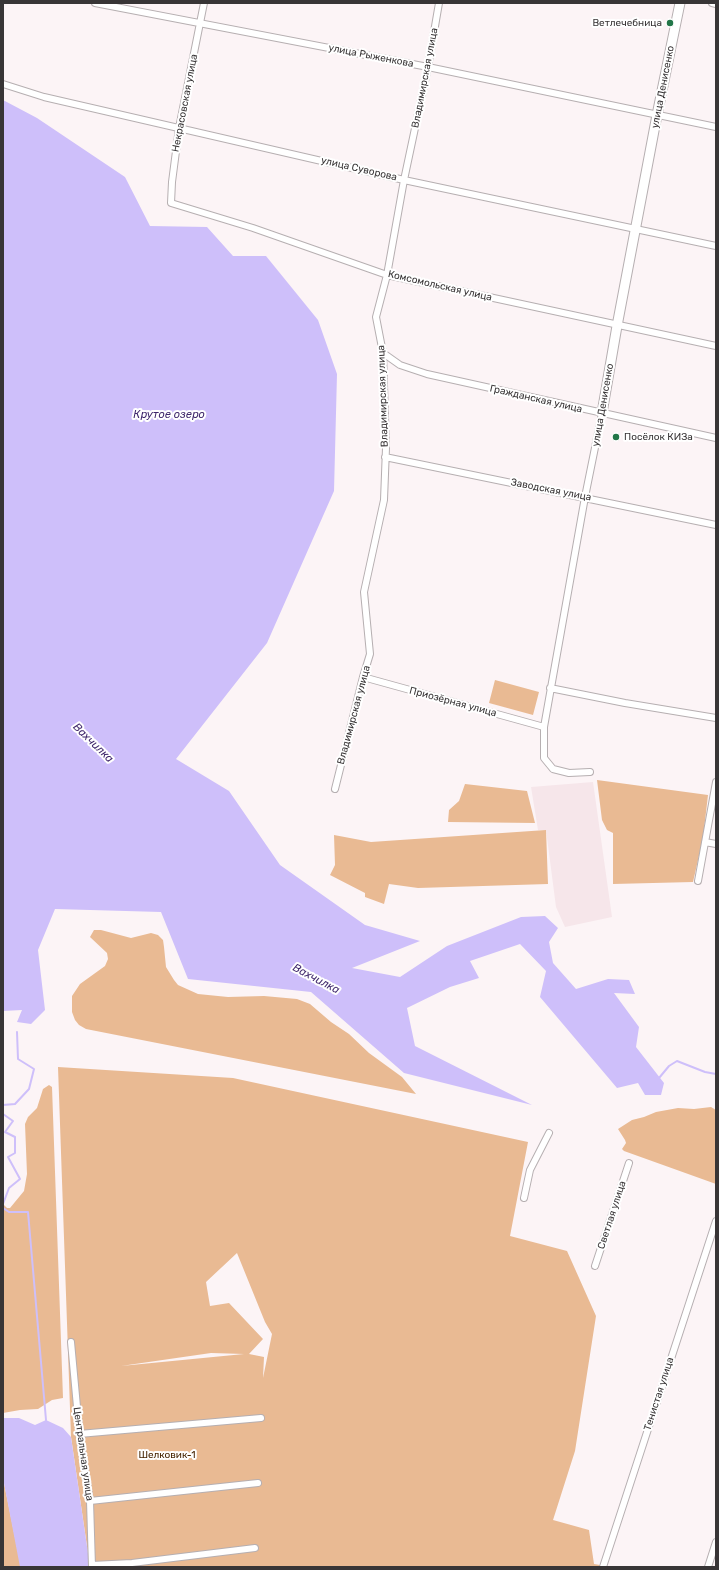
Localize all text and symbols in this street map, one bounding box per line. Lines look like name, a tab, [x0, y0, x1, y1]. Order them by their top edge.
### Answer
place label: Ветлечебница	[592, 17, 662, 29]
marker: Ветлечебница	[665, 18, 675, 28]
street label: Владимирская улица	[409, 27, 441, 129]
street label: улица Рыженкова	[327, 42, 415, 70]
street label: улица Денисенко	[649, 45, 677, 129]
street label: Некрасовская улица	[170, 53, 200, 153]
street label: улица Суворова	[320, 154, 398, 184]
street label: Комсомольская улица	[387, 268, 493, 304]
street label: Владимирская улица	[375, 345, 391, 447]
street label: улица Денисенко	[590, 363, 616, 447]
street label: Гражданская улица	[489, 383, 583, 415]
water label: Крутое озеро	[133, 408, 205, 422]
place label: Посёлок КИЗа	[624, 431, 693, 443]
marker: Посёлок КИЗа	[611, 432, 621, 442]
street label: Заводская улица	[510, 476, 592, 504]
street label: Владимирская улица	[335, 664, 373, 766]
street label: Приозёрная улица	[408, 685, 498, 719]
water label: Вахчилка	[70, 720, 116, 766]
water label: Вахчилка	[290, 961, 342, 997]
street label: Светлая улица	[595, 1179, 629, 1251]
street label: Тенистая улица	[641, 1356, 677, 1432]
street label: Центральная улица	[70, 1406, 96, 1502]
park label: Шелковик-1	[138, 1449, 196, 1461]

